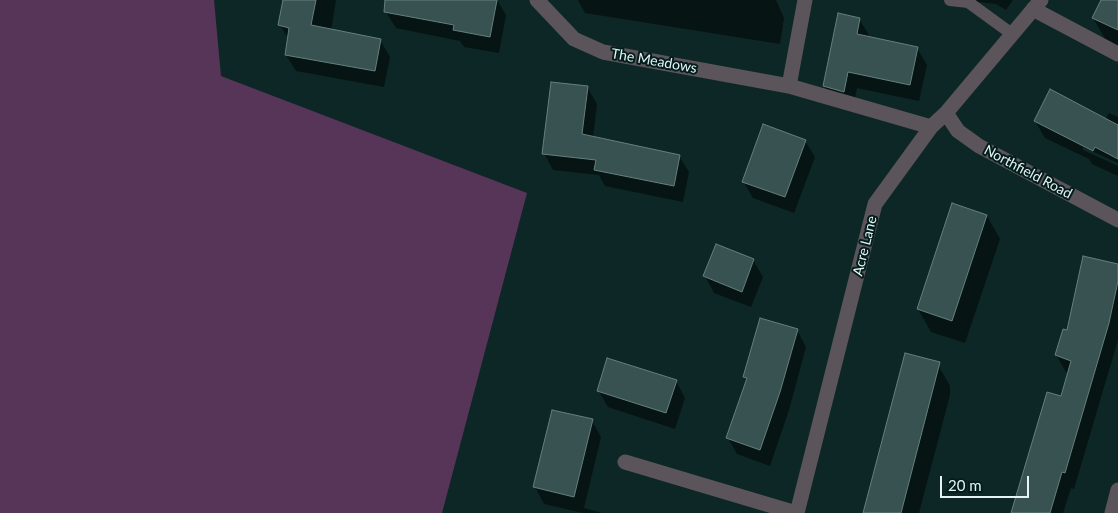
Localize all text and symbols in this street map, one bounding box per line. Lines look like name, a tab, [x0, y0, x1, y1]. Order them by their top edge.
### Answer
street label: The Meadows	[610, 45, 698, 77]
street label: Northfield Road	[981, 142, 1075, 202]
street label: Acre Lane	[849, 214, 881, 278]
scale bar	[943, 466, 1032, 498]
text: 20 m	[948, 476, 982, 494]

